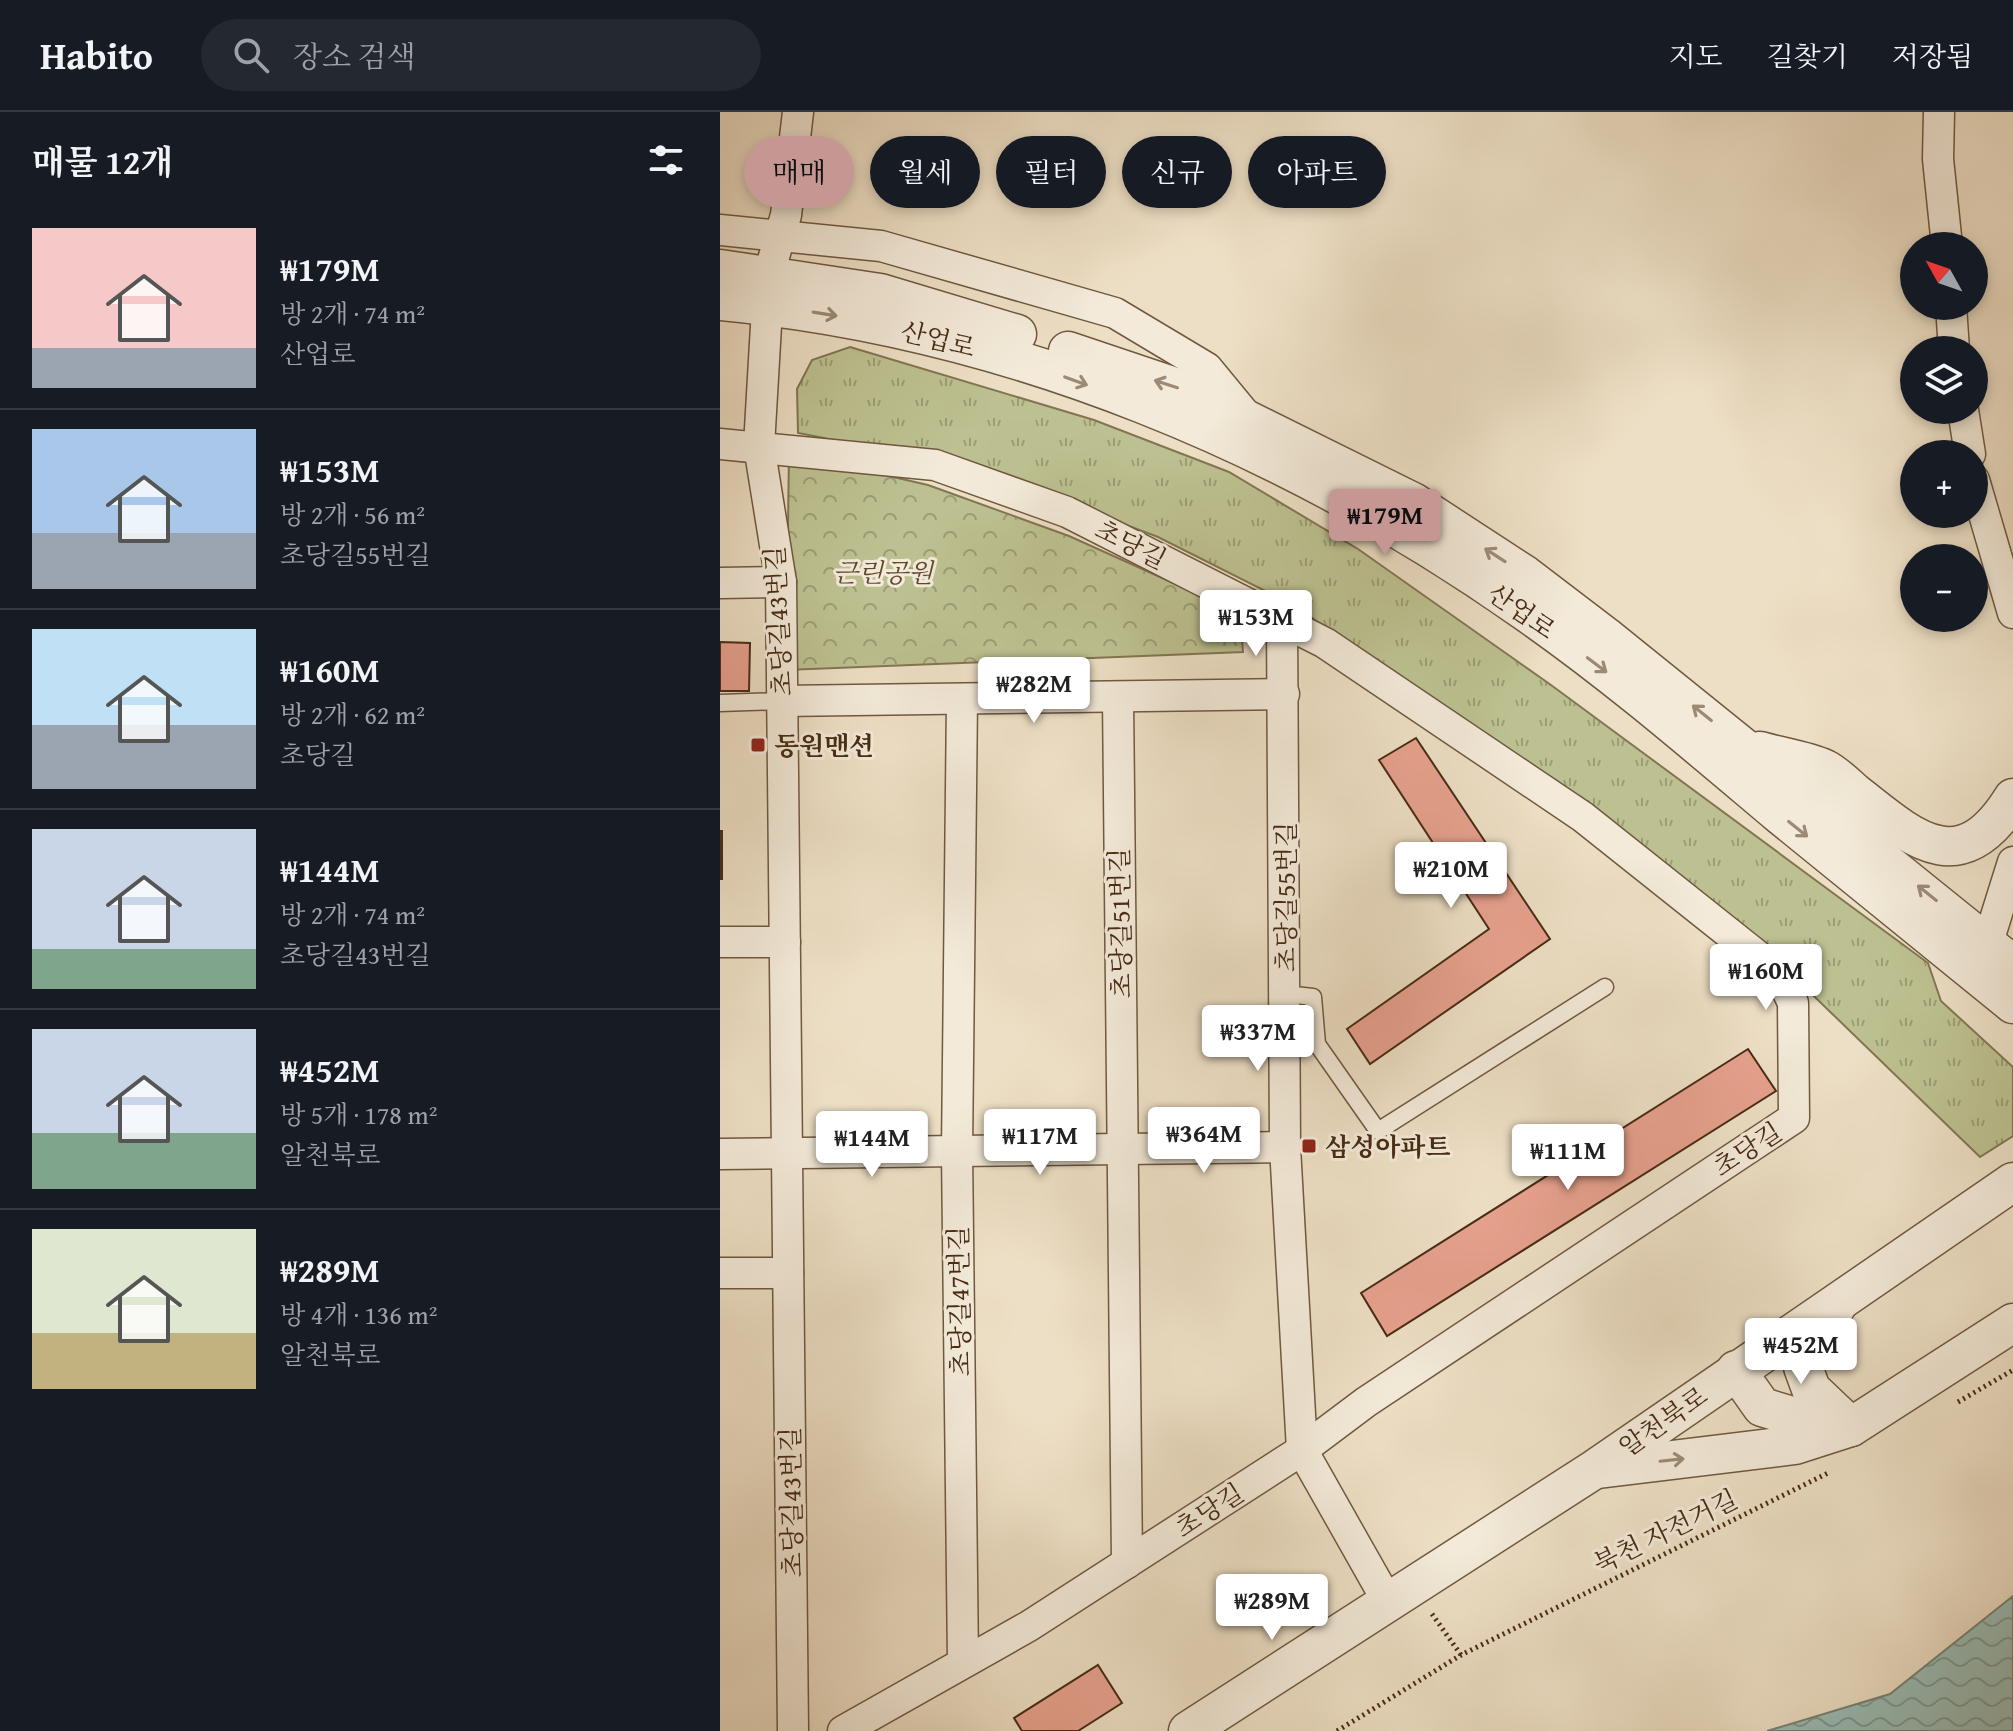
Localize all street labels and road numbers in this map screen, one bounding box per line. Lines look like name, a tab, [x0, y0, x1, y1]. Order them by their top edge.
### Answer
street label: 산업로	[897, 311, 979, 367]
street label: 초당길	[1089, 510, 1173, 578]
street label: 초당길43번길	[755, 545, 801, 697]
street label: 산업로	[1480, 573, 1564, 649]
street label: 초당길55번길	[1266, 822, 1305, 972]
street label: 초당길51번길	[1099, 847, 1141, 999]
street label: 초당길	[1705, 1112, 1789, 1186]
street label: 초당길47번길	[938, 1225, 980, 1377]
street label: 알천북로	[1611, 1376, 1715, 1466]
street label: 초당길43번길	[770, 1426, 812, 1578]
street label: 초당길	[1167, 1473, 1251, 1547]
street label: 북천 자전거길	[1586, 1479, 1744, 1583]

